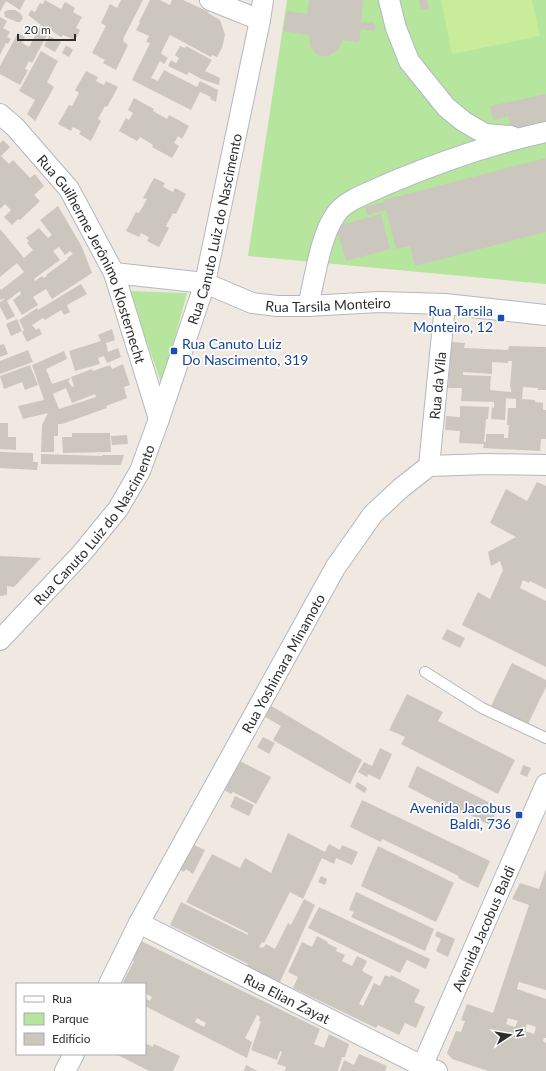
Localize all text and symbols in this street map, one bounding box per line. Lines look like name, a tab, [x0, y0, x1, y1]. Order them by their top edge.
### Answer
scale bar	[18, 16, 75, 42]
text: 20 m	[24, 22, 51, 37]
street label: Rua Canuto Luiz do Nascimento	[183, 132, 245, 327]
street label: Rua Guilherme Jerônimo Klosternecht	[34, 151, 150, 365]
street label: Rua Tarsila Monteiro	[265, 293, 391, 315]
place label: Rua Tarsila Monteiro, 12	[413, 302, 493, 335]
marker: Rua Tarsila Monteiro, 12	[496, 313, 506, 323]
place label: Rua Canuto Luiz Do Nascimento, 319	[182, 335, 308, 368]
marker: Rua Canuto Luiz Do Nascimento, 319	[169, 346, 179, 356]
street label: Rua da Vila	[425, 351, 449, 420]
street label: Rua Canuto Luiz do Nascimento	[30, 442, 157, 608]
street label: Rua Yoshimara Minamoto	[237, 591, 328, 735]
place label: Avenida Jacobus Baldi, 736	[410, 799, 511, 832]
marker: Avenida Jacobus Baldi, 736	[514, 810, 524, 820]
street label: Avenida Jacobus Baldi	[448, 863, 518, 994]
street label: Rua Elian Zayat	[241, 969, 333, 1027]
legend	[16, 983, 146, 1055]
text: Rua	[52, 991, 72, 1006]
text: Parque	[52, 1011, 89, 1026]
north arrow	[490, 1015, 530, 1055]
text: N	[513, 1027, 528, 1038]
text: Edifício	[52, 1031, 91, 1046]

